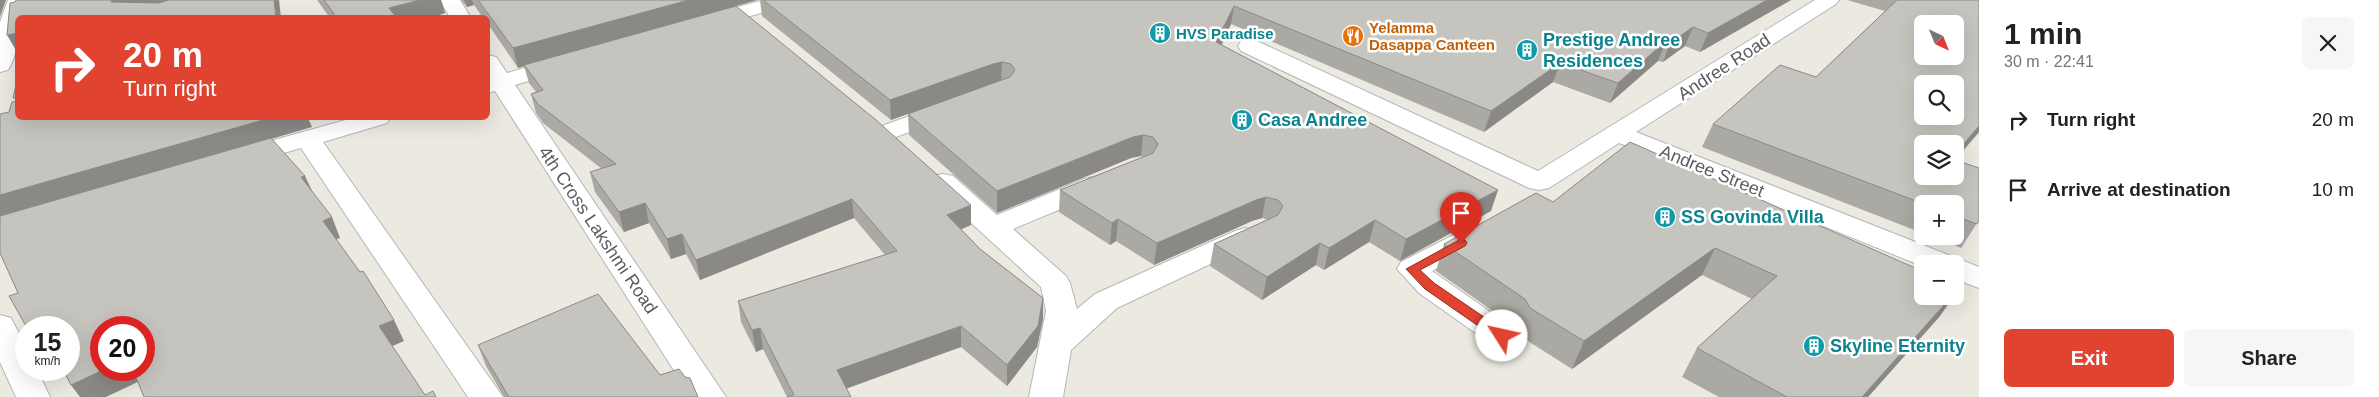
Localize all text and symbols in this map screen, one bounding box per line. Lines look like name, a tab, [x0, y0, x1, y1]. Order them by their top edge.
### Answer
north arrow	[1914, 15, 1964, 65]
map controls	[1914, 15, 1964, 305]
text: 1 min	[2004, 17, 2082, 50]
button: close	[2302, 17, 2354, 69]
place label: Yelamma Dasappa Canteen	[1369, 19, 1495, 53]
building icon: HVS Paradise	[1148, 21, 1172, 45]
restaurant icon: Yelamma Dasappa Canteen	[1341, 24, 1365, 48]
place label: HVS Paradise	[1176, 25, 1274, 42]
place label: Prestige Andree Residences	[1543, 30, 1680, 71]
street label: Andree Road	[1674, 30, 1774, 104]
icon: right	[40, 35, 105, 100]
text: 20 m	[123, 35, 203, 74]
building icon: Prestige Andree Residences	[1515, 38, 1539, 62]
text: 30 m · 22:41	[2004, 53, 2094, 70]
button: search	[1914, 75, 1964, 125]
text: Turn right	[123, 76, 216, 101]
icon: right	[2004, 106, 2032, 134]
building icon: Casa Andree	[1230, 108, 1254, 132]
text: Turn right	[2047, 109, 2135, 130]
text: 20 m	[2312, 109, 2354, 130]
place label: Casa Andree	[1258, 110, 1367, 130]
button: layers	[1914, 135, 1964, 185]
street label: Andree Street	[1657, 141, 1767, 201]
street label: 4th Cross Lakshmi Road	[535, 143, 661, 317]
icon: arrive	[2004, 176, 2032, 204]
text: Arrive at destination	[2047, 179, 2231, 200]
text: 10 m	[2312, 179, 2354, 200]
pin	[1440, 192, 1482, 243]
button: +	[1914, 195, 1964, 245]
icon: arrive	[1447, 199, 1475, 227]
building icon: SS Govinda Villa	[1653, 205, 1677, 229]
place label: SS Govinda Villa	[1681, 207, 1825, 227]
button: −	[1914, 255, 1964, 305]
position arrow	[1475, 309, 1527, 361]
speed limit sign: 20	[90, 316, 155, 381]
text: 15	[34, 328, 61, 356]
button: Exit	[2004, 329, 2174, 387]
button: Share	[2184, 329, 2354, 387]
building icon: Skyline Eternity	[1802, 334, 1826, 358]
place label: Skyline Eternity	[1830, 336, 1965, 356]
text: km/h	[34, 354, 61, 368]

